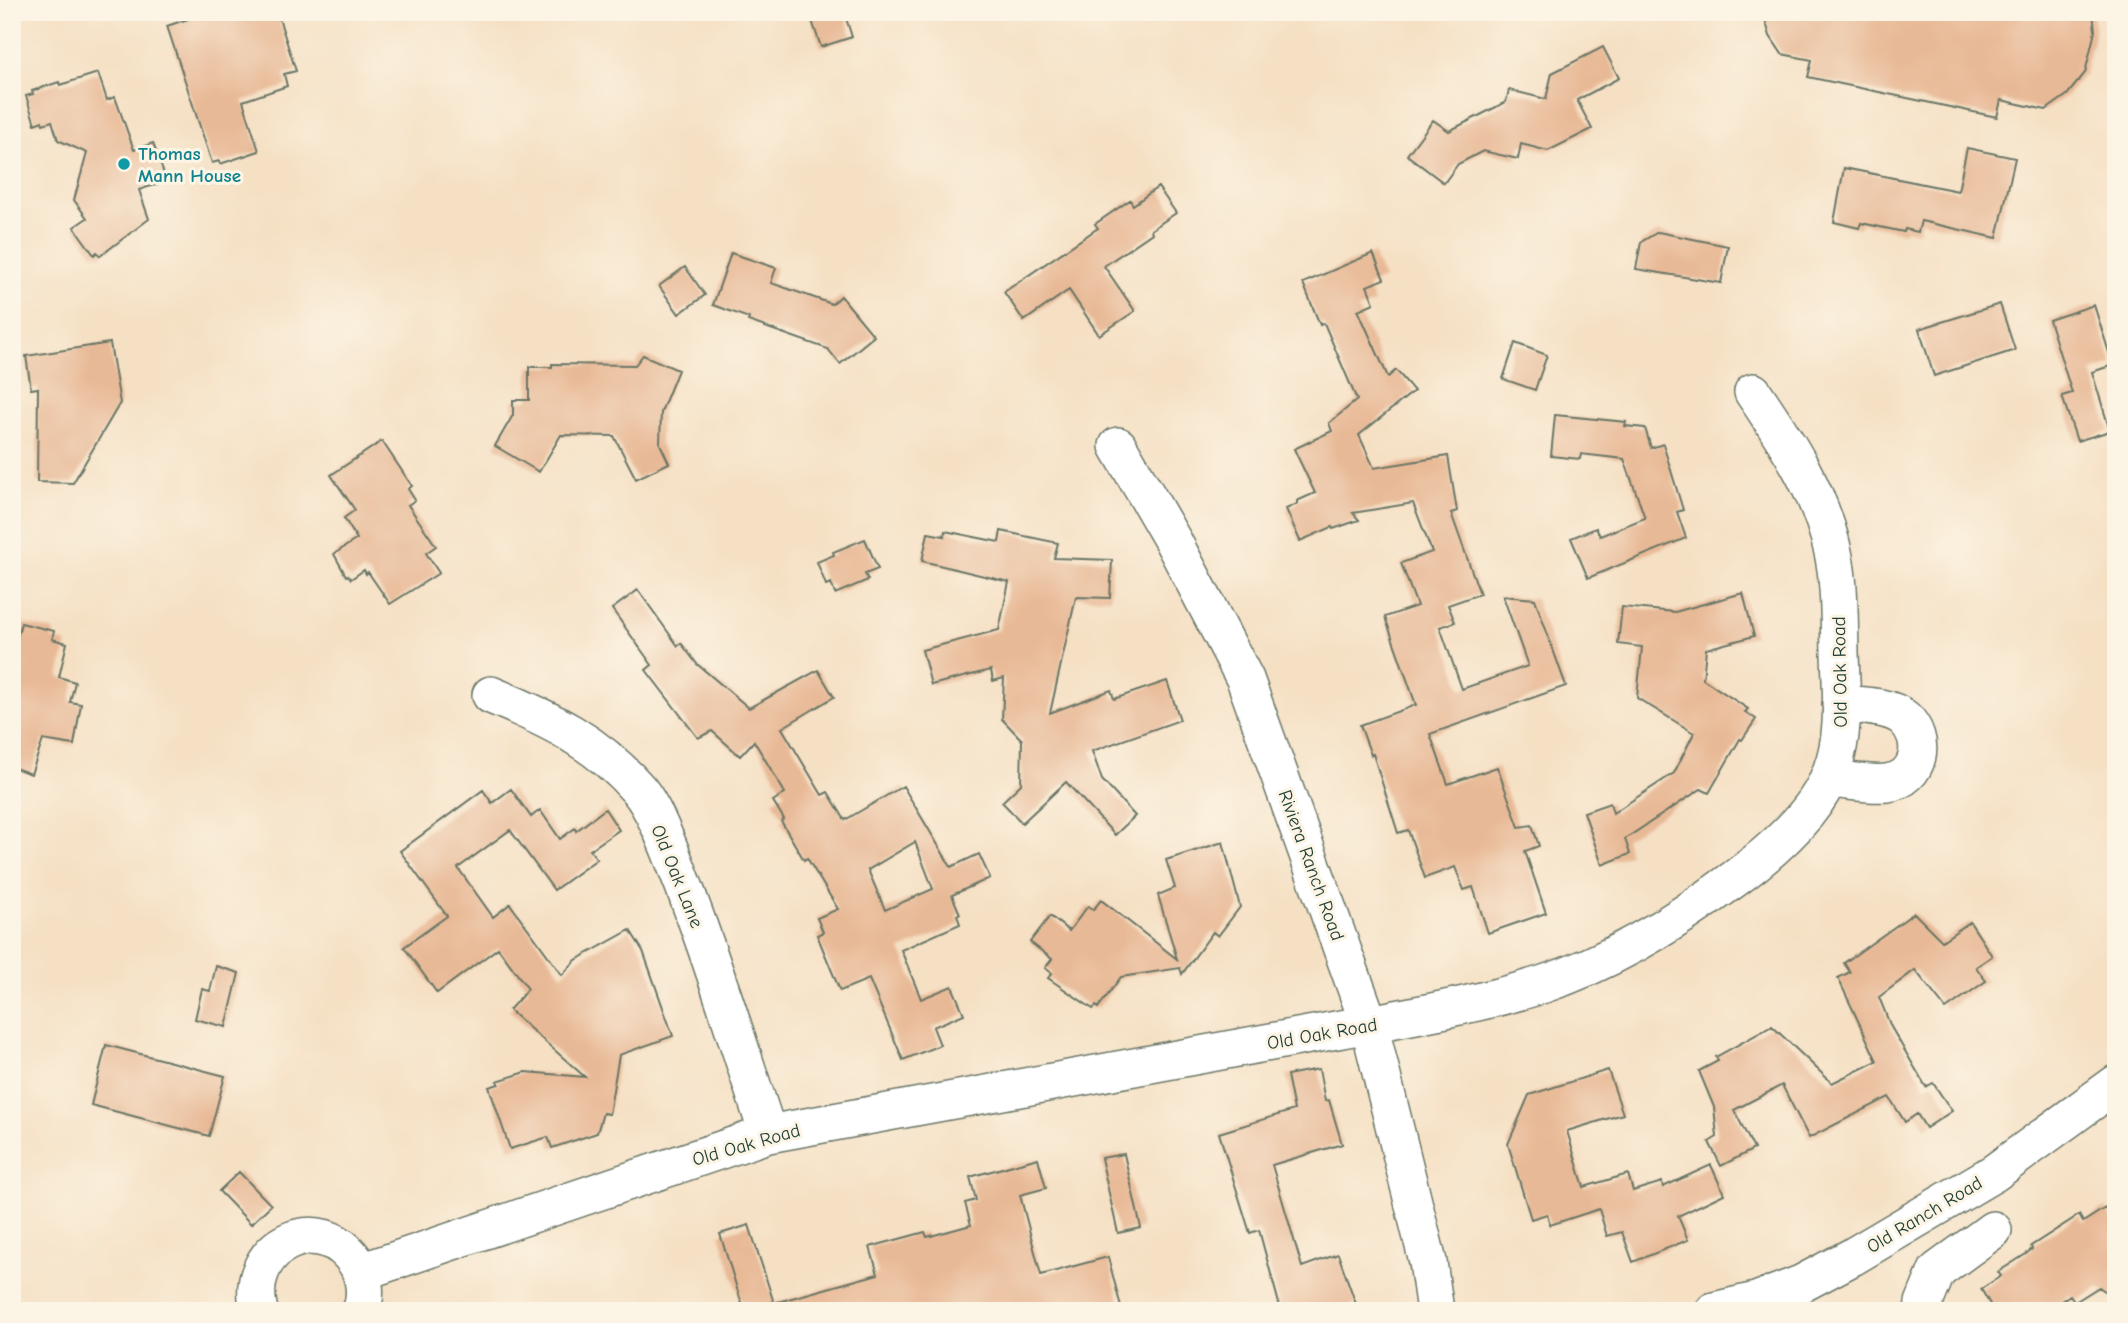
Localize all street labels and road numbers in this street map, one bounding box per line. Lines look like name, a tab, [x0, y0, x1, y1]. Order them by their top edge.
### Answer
street label: Old Oak Road	[1828, 616, 1852, 728]
street label: Riviera Ranch Road	[1274, 787, 1349, 944]
street label: Old Oak Lane	[646, 822, 708, 931]
street label: Old Oak Road	[1265, 1013, 1379, 1054]
street label: Old Oak Road	[690, 1119, 803, 1171]
street label: Old Ranch Road	[1863, 1172, 1986, 1258]

